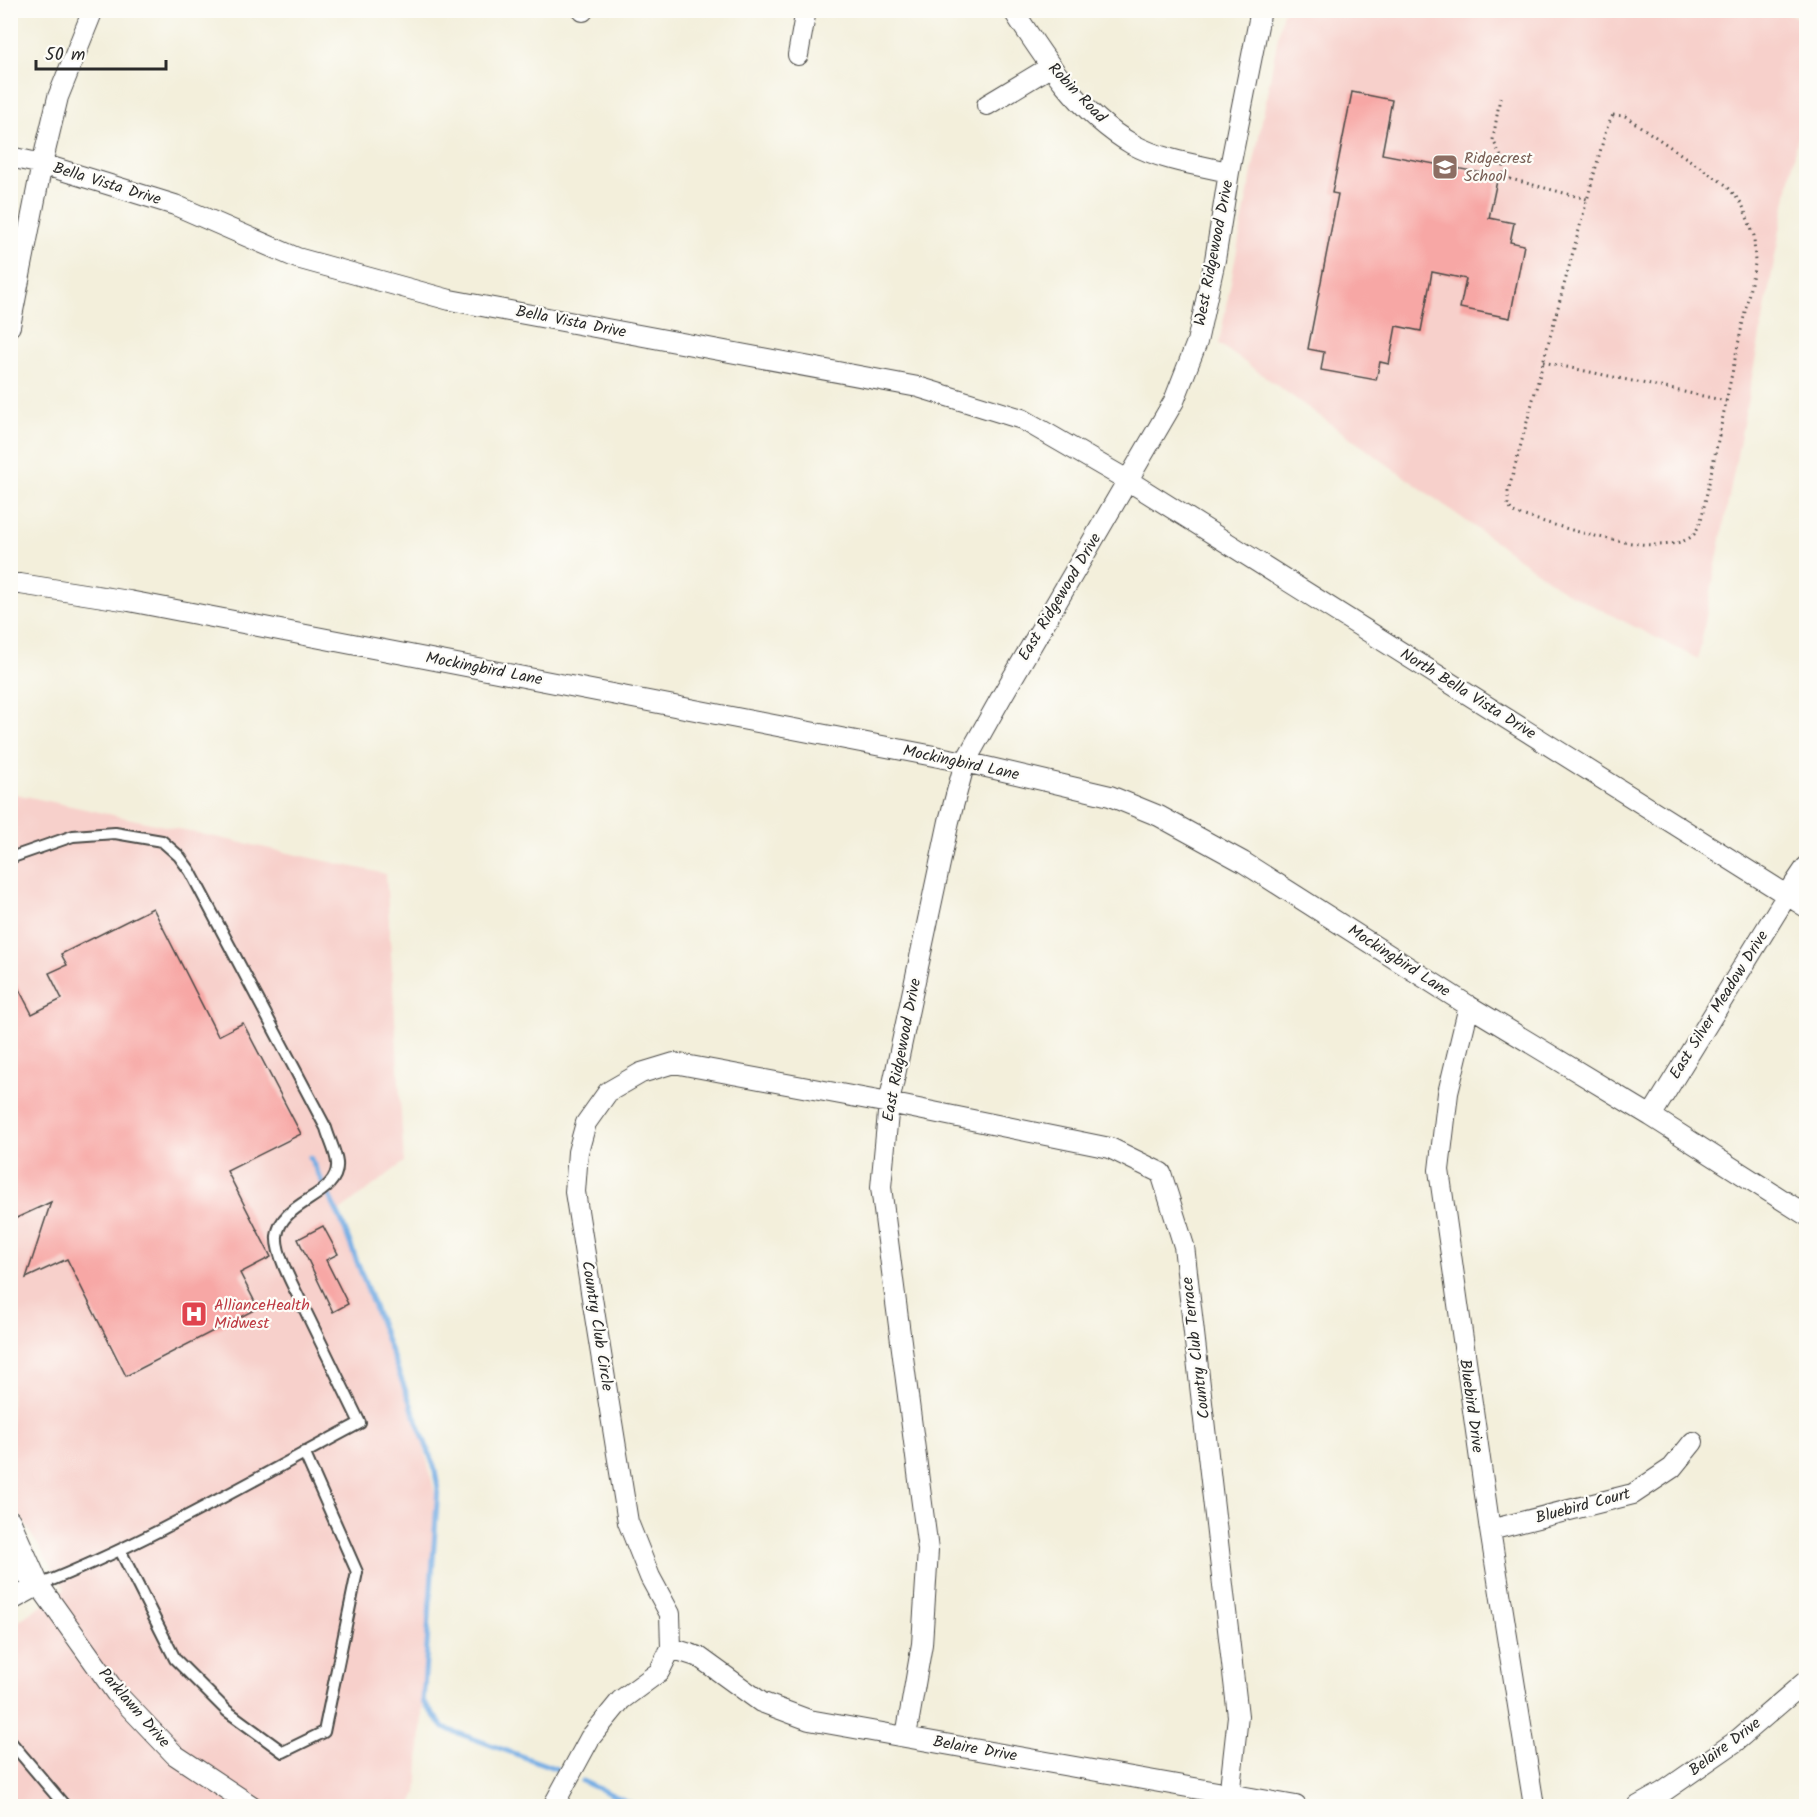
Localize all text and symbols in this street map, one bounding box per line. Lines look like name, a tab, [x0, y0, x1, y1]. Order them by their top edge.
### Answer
scale bar	[36, 33, 166, 71]
text: 50 m	[45, 41, 85, 70]
street label: Robin Road	[1042, 57, 1113, 130]
place label: Ridgecrest School	[1464, 146, 1533, 189]
school or university icon: Ridgecrest School	[1430, 152, 1460, 182]
street label: Bella Vista Drive	[50, 156, 164, 212]
street label: West Ridgewood Drive	[1188, 178, 1240, 328]
street label: Bella Vista Drive	[514, 299, 628, 345]
street label: East Ridgewood Drive	[1012, 528, 1108, 666]
street label: North Bella Vista Drive	[1395, 642, 1541, 746]
street label: Mockingbird Lane	[424, 645, 544, 693]
street label: Mockingbird Lane	[901, 738, 1021, 788]
street label: Mockingbird Lane	[1343, 918, 1455, 1004]
street label: East Silver Meadow Drive	[1663, 926, 1775, 1084]
street label: East Ridgewood Drive	[876, 976, 928, 1124]
street label: Country Club Circle	[574, 1259, 620, 1393]
street label: Country Club Terrace	[1175, 1276, 1217, 1420]
place label: AllianceHealth Midwest	[214, 1293, 310, 1336]
hospital icon: AllianceHealth Midwest	[179, 1299, 209, 1329]
street label: Bluebird Drive	[1452, 1358, 1490, 1454]
street label: Bluebird Court	[1533, 1481, 1634, 1531]
street label: Parklawn Drive	[92, 1662, 176, 1754]
street label: Belaire Drive	[1684, 1711, 1766, 1783]
street label: Belaire Drive	[931, 1729, 1019, 1769]

